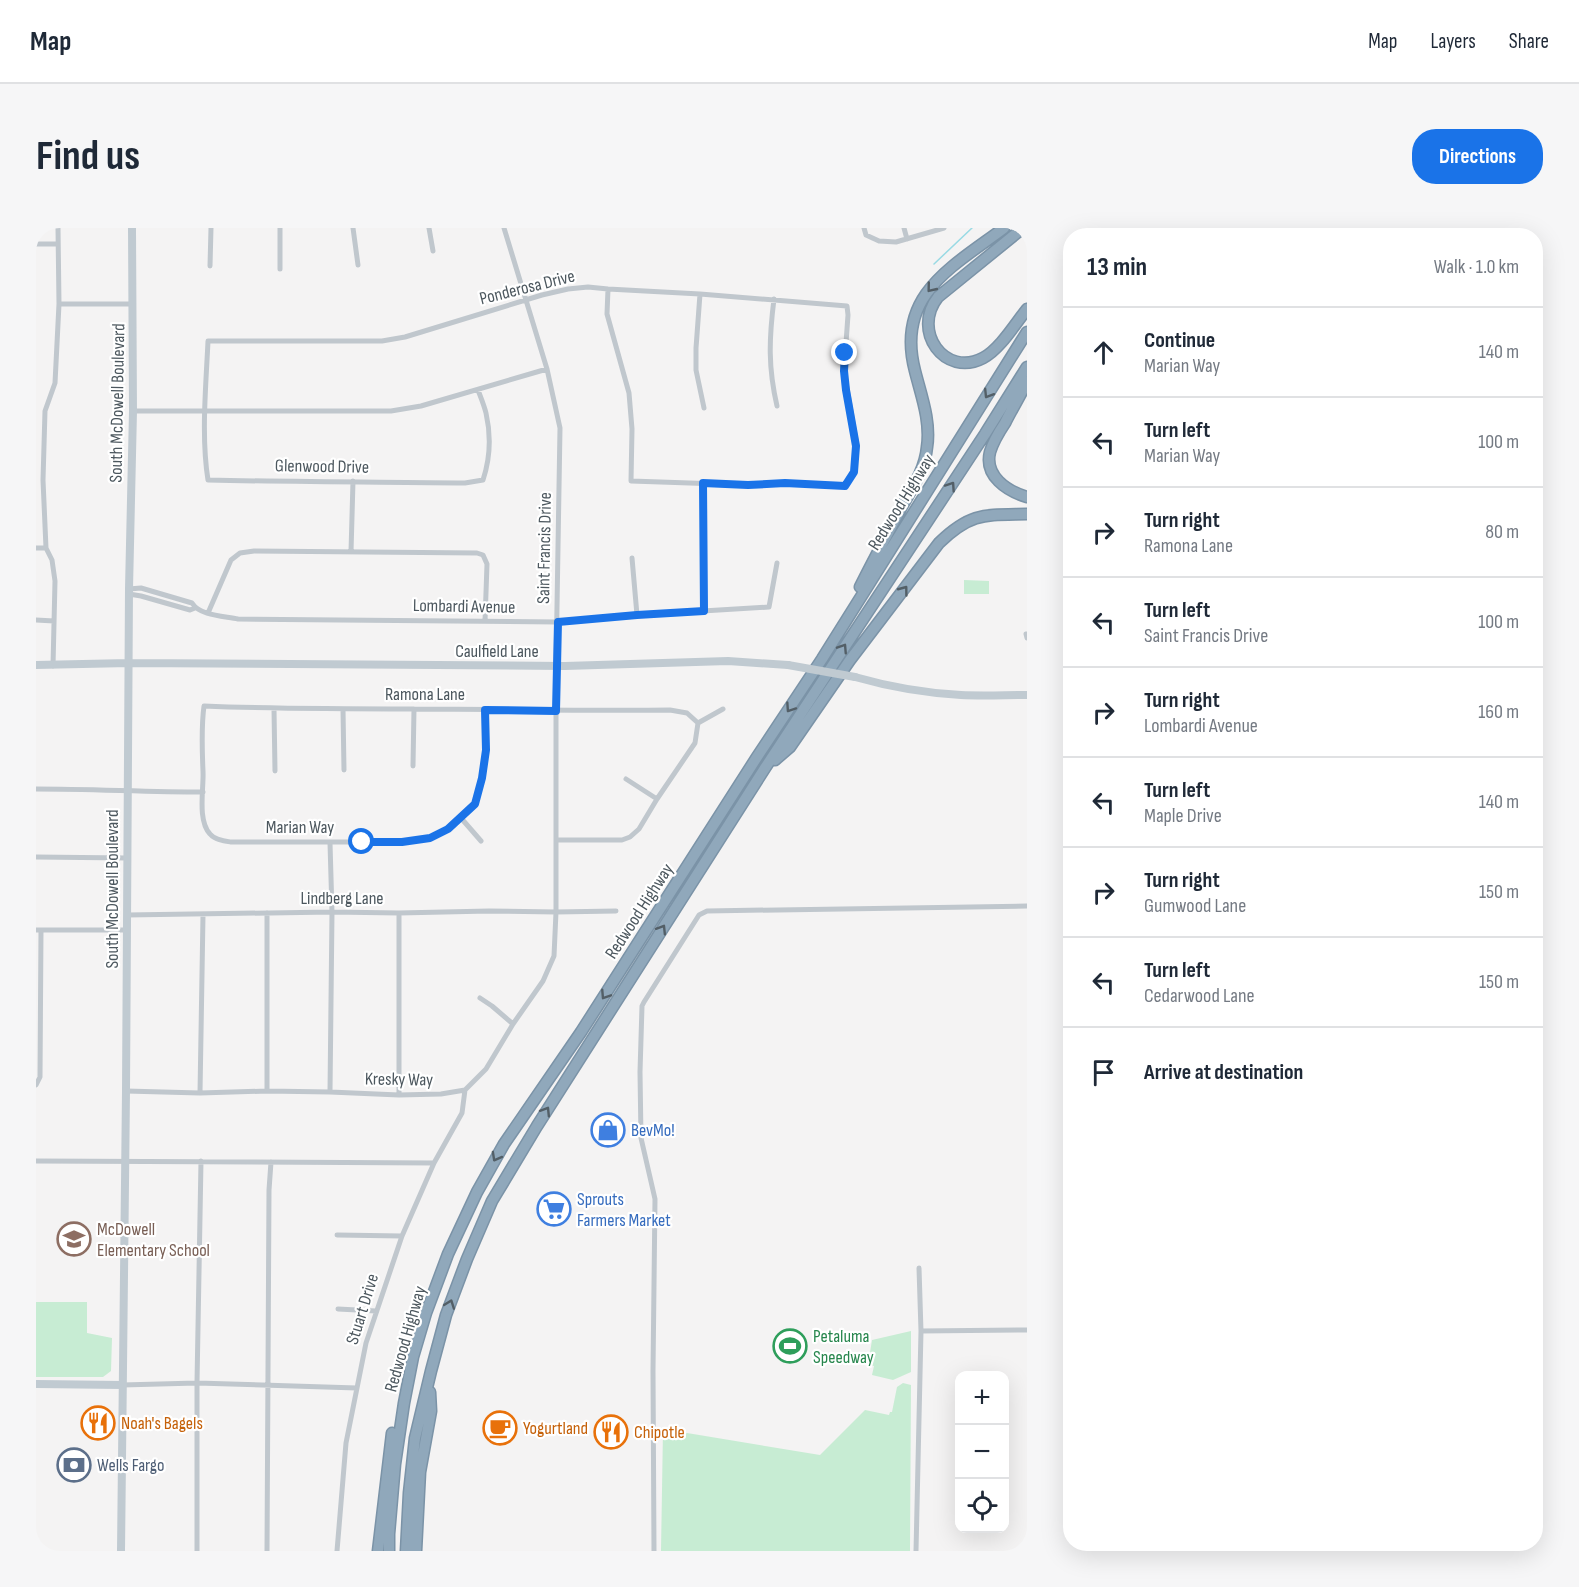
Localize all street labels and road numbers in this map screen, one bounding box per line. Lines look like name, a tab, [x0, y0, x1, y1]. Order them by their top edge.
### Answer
street label: Ponderosa Drive	[477, 266, 577, 309]
street label: South McDowell Boulevard	[106, 323, 129, 483]
street label: Redwood Highway	[864, 450, 939, 554]
street label: Glenwood Drive	[275, 455, 369, 478]
street label: Saint Francis Drive	[533, 492, 556, 604]
street label: Lombardi Avenue	[413, 595, 515, 618]
street label: Caulfield Lane	[455, 641, 539, 662]
street label: Ramona Lane	[385, 684, 465, 705]
street label: South McDowell Boulevard	[102, 809, 123, 969]
street label: Marian Way	[266, 817, 334, 838]
street label: Redwood Highway	[601, 860, 678, 963]
street label: Lindberg Lane	[300, 888, 384, 909]
street label: Kresky Way	[365, 1068, 433, 1091]
street label: Stuart Drive	[342, 1271, 383, 1347]
street label: Redwood Highway	[380, 1284, 431, 1395]

